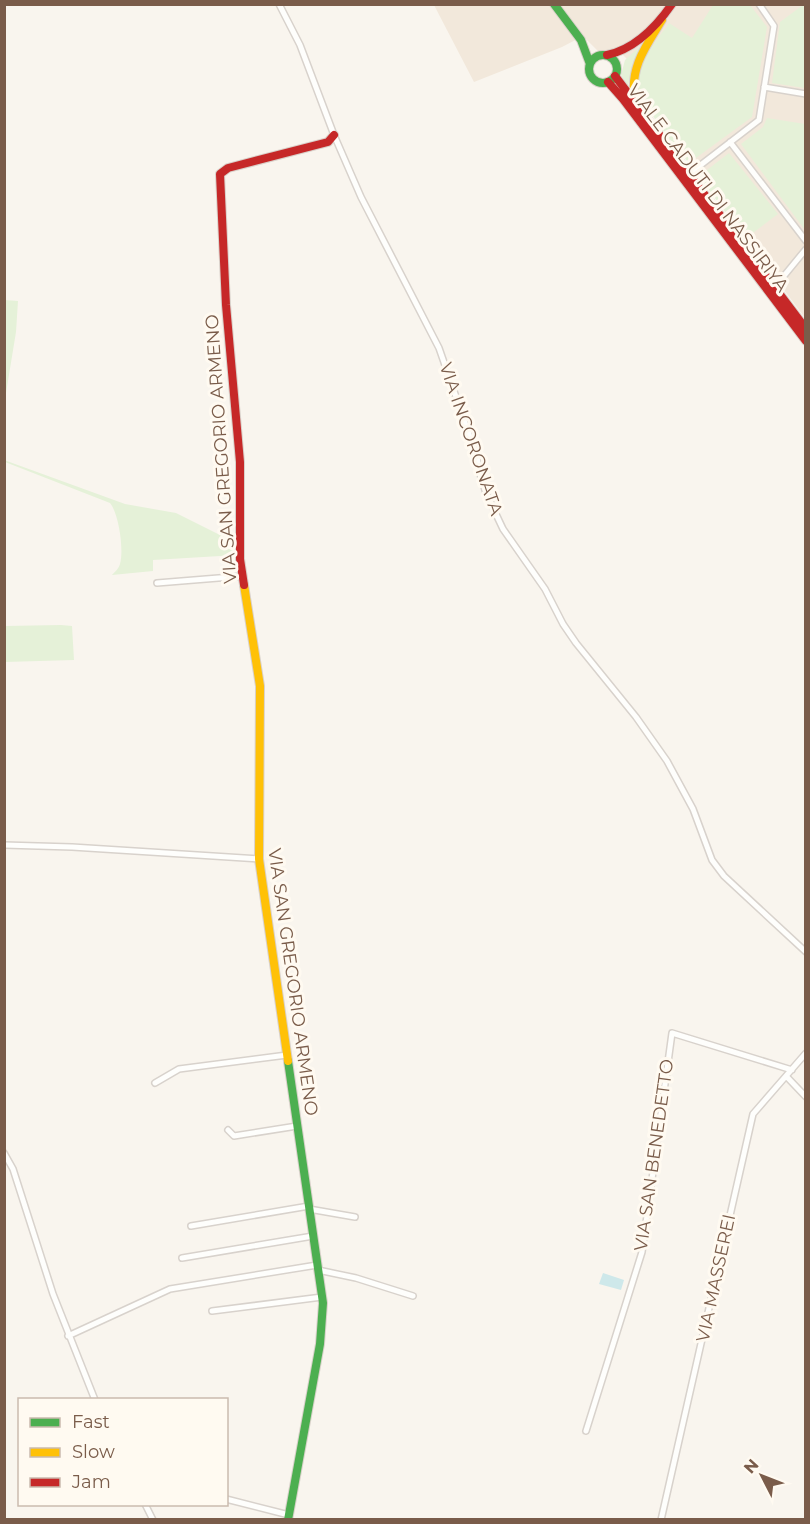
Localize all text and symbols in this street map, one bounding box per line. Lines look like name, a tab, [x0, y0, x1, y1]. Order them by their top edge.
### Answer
street label: VIALE CADUTI DI NASSIRIYA	[623, 80, 793, 296]
street label: VIA SAN GREGORIO ARMENO	[201, 314, 241, 584]
street label: VIA INCORONATA	[435, 360, 508, 518]
street label: VIA SAN GREGORIO ARMENO	[263, 847, 323, 1117]
street label: VIA SAN BENEDETTO	[630, 1058, 678, 1252]
street label: VIA MASSEREI	[692, 1212, 740, 1344]
legend	[18, 1398, 228, 1506]
text: Fast	[72, 1411, 110, 1433]
text: Slow	[72, 1441, 115, 1463]
north arrow	[732, 1446, 792, 1506]
text: N	[740, 1455, 763, 1477]
text: Jam	[71, 1471, 111, 1493]

